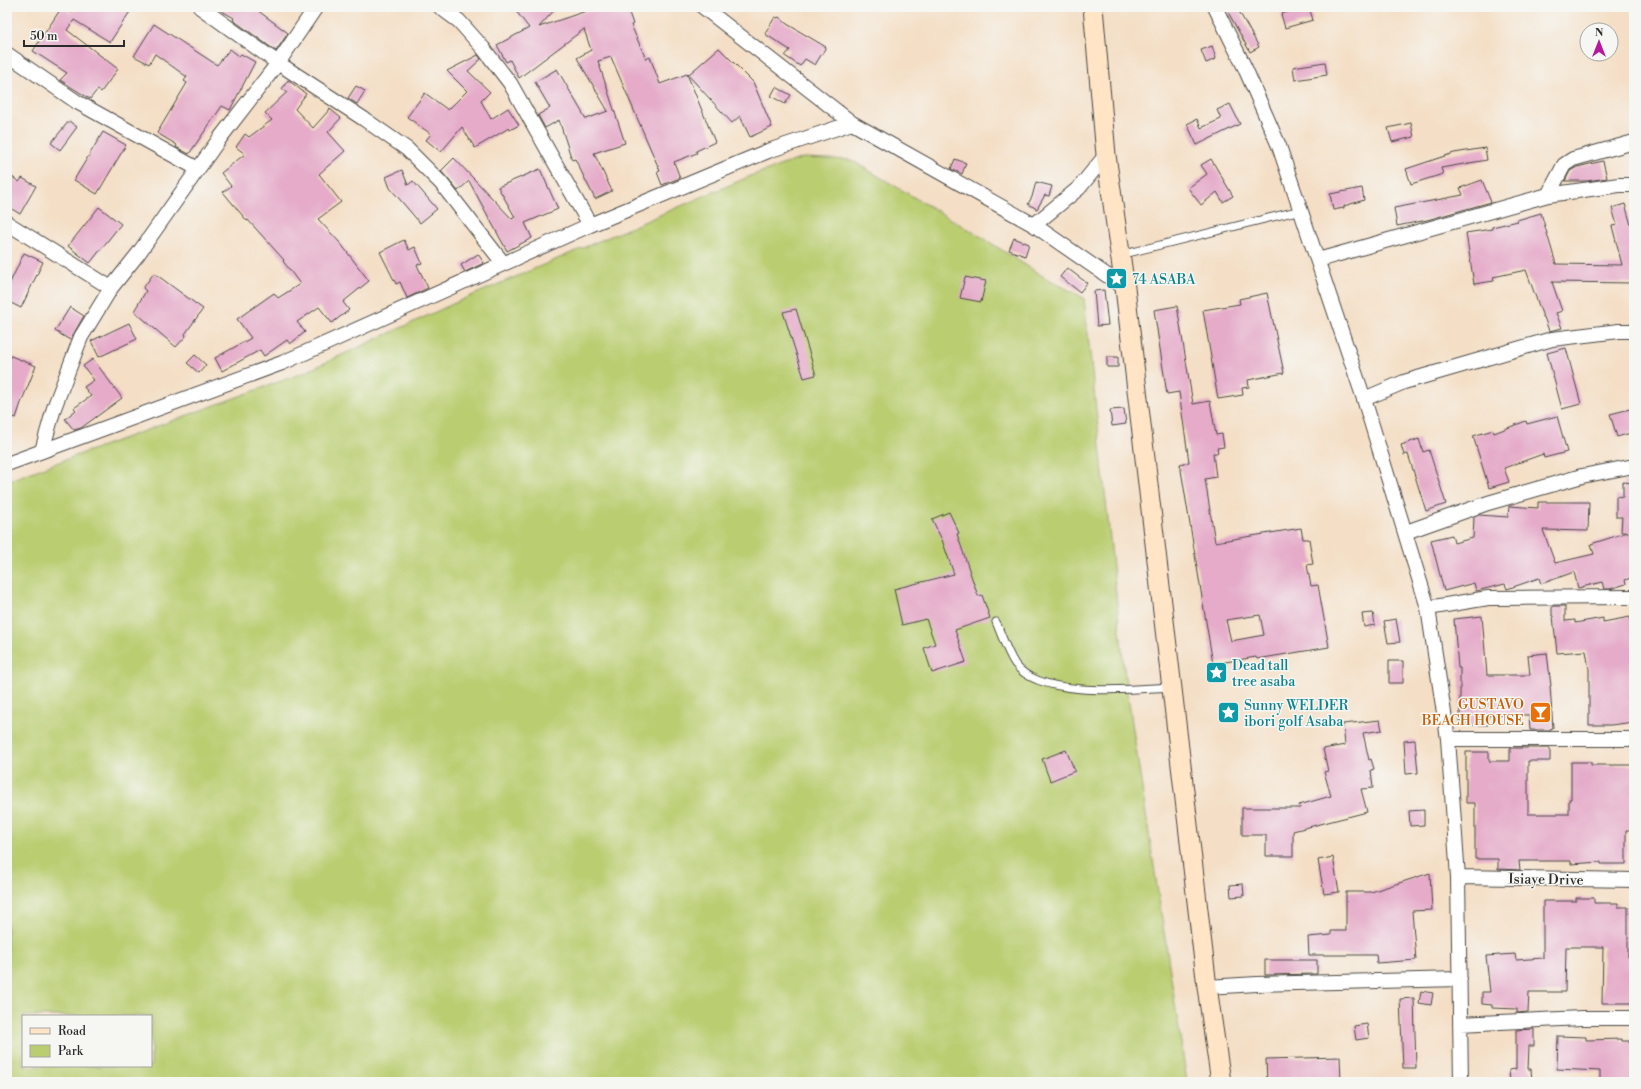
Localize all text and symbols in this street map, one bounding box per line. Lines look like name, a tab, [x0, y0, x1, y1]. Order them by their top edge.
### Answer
scale bar	[24, 22, 124, 48]
north arrow	[1579, 22, 1619, 62]
text: N	[1595, 26, 1604, 40]
text: 50 m	[30, 29, 58, 44]
place icon: 74 ASABA	[1104, 266, 1130, 292]
place label: 74 ASABA	[1132, 271, 1196, 289]
place label: Dead tall tree asaba	[1232, 657, 1296, 691]
place icon: Dead tall tree asaba	[1203, 660, 1229, 686]
place label: GUSTAVO BEACH HOUSE	[1421, 696, 1524, 730]
place label: Sunny WELDER ibori golf Asaba	[1244, 697, 1348, 731]
bar icon: GUSTAVO BEACH HOUSE	[1527, 699, 1553, 725]
place icon: Sunny WELDER ibori golf Asaba	[1216, 700, 1242, 726]
street label: Isiaye Drive	[1508, 870, 1584, 890]
legend	[22, 1015, 152, 1067]
text: Road	[58, 1024, 86, 1039]
text: Park	[58, 1044, 84, 1059]

